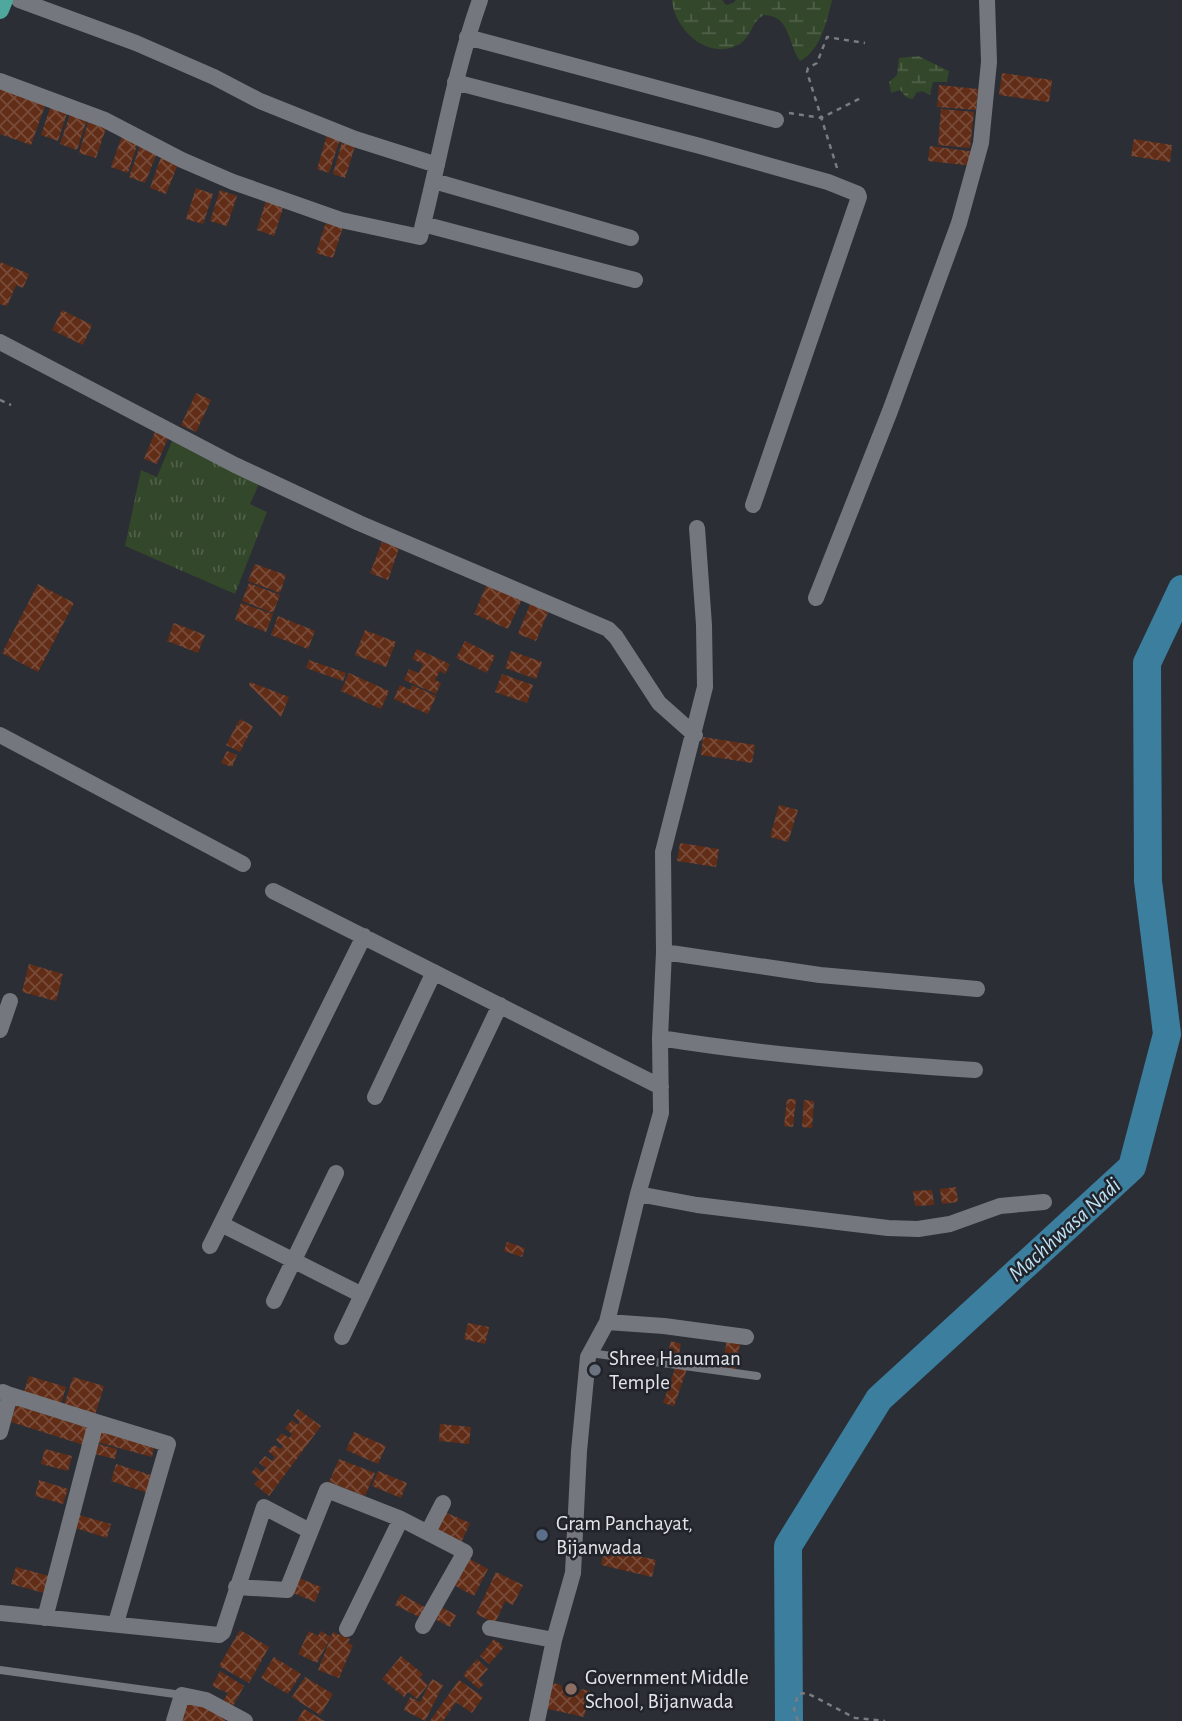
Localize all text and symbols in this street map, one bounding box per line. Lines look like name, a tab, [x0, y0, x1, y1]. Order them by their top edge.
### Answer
water label: Machhwasa Nadi	[1005, 1174, 1125, 1286]
place label: Shree Hanuman Temple	[609, 1348, 741, 1393]
marker: Shree Hanuman Temple	[587, 1362, 603, 1378]
place label: Gram Panchayat, Bijanwada	[556, 1513, 693, 1558]
marker: Gram Panchayat, Bijanwada	[534, 1527, 550, 1543]
place label: Government Middle School, Bijanwada	[585, 1667, 749, 1712]
marker: Government Middle School, Bijanwada	[563, 1681, 579, 1697]

